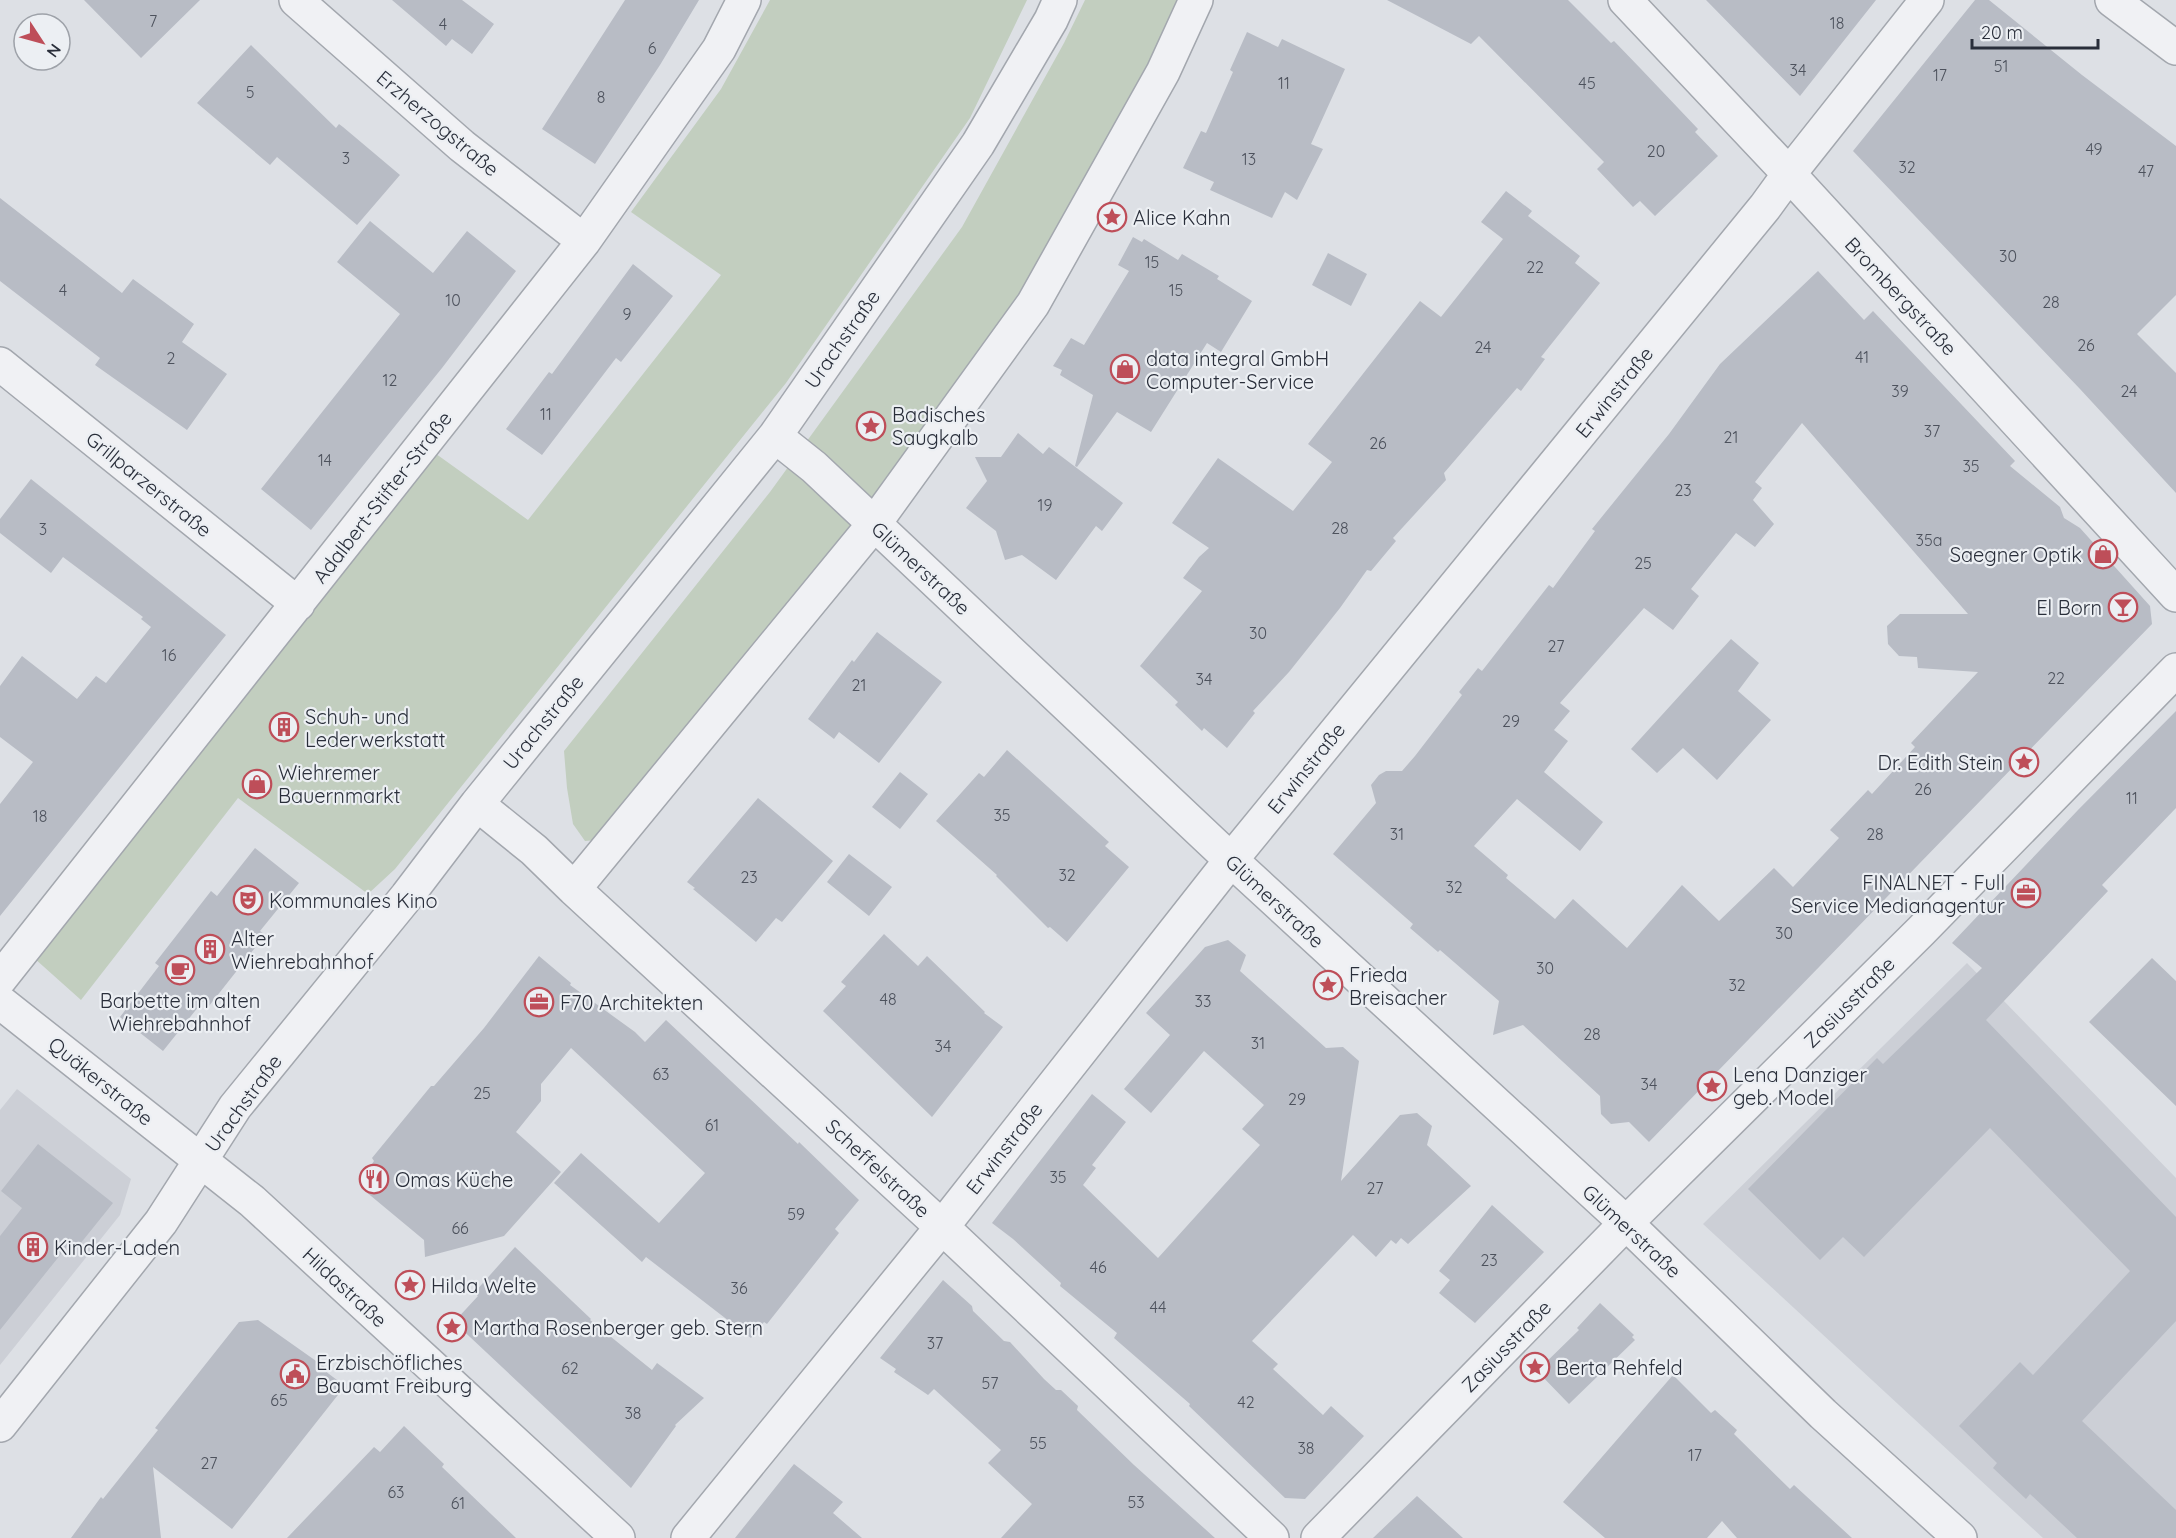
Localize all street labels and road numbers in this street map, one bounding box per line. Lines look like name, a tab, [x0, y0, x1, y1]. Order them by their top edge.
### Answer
street label: Erzherzogstraße	[372, 65, 504, 181]
street label: Brombergstraße	[1840, 232, 1962, 360]
street label: Urachstraße	[799, 285, 885, 393]
street label: Erwinstraße	[1570, 341, 1658, 443]
street label: Adalbert-Stifter-Straße	[307, 406, 457, 588]
street label: Grillparzerstraße	[81, 426, 217, 542]
street label: Glümerstraße	[866, 516, 976, 620]
street label: Urachstraße	[497, 670, 589, 774]
street label: Erwinstraße	[1262, 717, 1350, 819]
street label: Glümerstraße	[1220, 849, 1330, 953]
street label: Zasiusstraße	[1798, 951, 1900, 1053]
street label: Quäkerstraße	[44, 1031, 158, 1131]
street label: Urachstraße	[199, 1049, 287, 1157]
street label: Erwinstraße	[960, 1097, 1048, 1199]
street label: Scheffelstraße	[821, 1113, 935, 1223]
street label: Glümerstraße	[1577, 1179, 1687, 1283]
street label: Hildastraße	[298, 1242, 392, 1332]
street label: Zasiusstraße	[1456, 1295, 1556, 1397]

